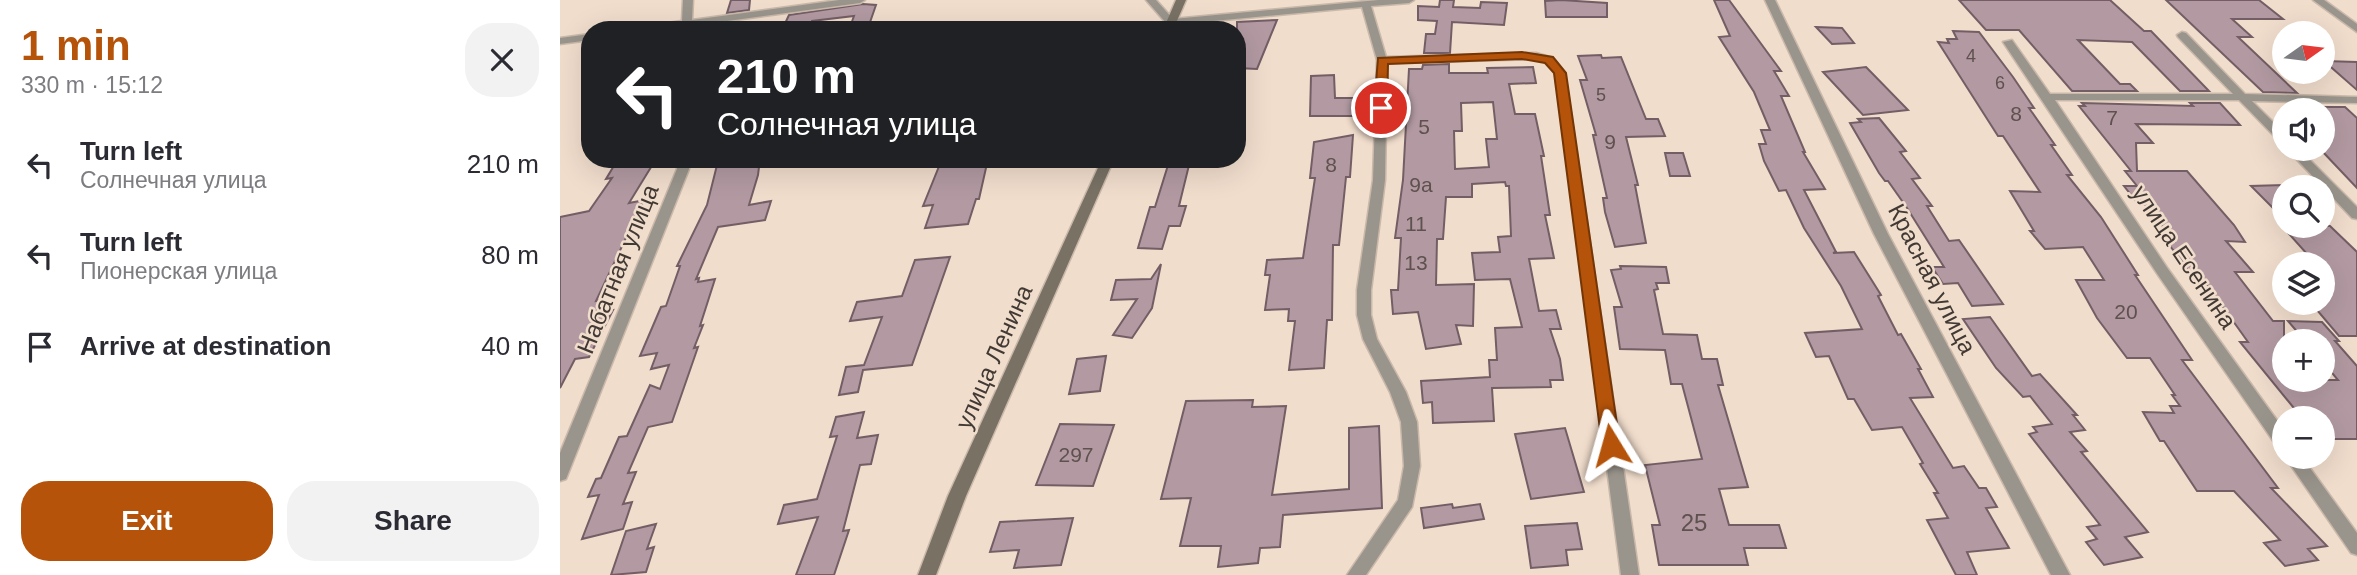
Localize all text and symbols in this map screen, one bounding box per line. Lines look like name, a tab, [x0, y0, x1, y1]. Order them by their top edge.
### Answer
north arrow	[2272, 21, 2334, 84]
map controls	[2272, 21, 2335, 469]
text: 1 min	[21, 22, 131, 69]
button: close	[465, 23, 539, 97]
house number: 4	[1966, 46, 1976, 66]
icon: left	[602, 49, 693, 140]
text: 210 m	[717, 49, 856, 103]
text: 330 m · 15:12	[21, 72, 163, 98]
house number: 6	[1995, 73, 2005, 93]
pin	[1351, 78, 1411, 138]
house number: 5	[1596, 85, 1606, 105]
icon: arrive	[1362, 89, 1400, 127]
button: sound	[2272, 98, 2335, 161]
house number: 8	[2010, 102, 2022, 125]
text: Солнечная улица	[717, 106, 977, 142]
house number: 7	[2106, 106, 2118, 129]
house number: 5	[1418, 115, 1430, 138]
house number: 9	[1604, 130, 1616, 153]
text: Turn left	[80, 136, 182, 166]
icon: left	[21, 146, 59, 184]
text: 210 m	[467, 149, 539, 179]
house number: 8	[1325, 153, 1337, 176]
text: Солнечная улица	[80, 167, 267, 193]
house number: 9а	[1409, 173, 1433, 196]
button: search	[2272, 175, 2335, 238]
street label: Набатная улица	[571, 180, 664, 357]
street label: улица Есенина	[2127, 180, 2243, 334]
street label: Красная улица	[1883, 199, 1982, 359]
house number: 11	[1405, 212, 1427, 235]
text: Turn left	[80, 227, 182, 257]
icon: left	[21, 237, 59, 275]
text: 80 m	[481, 240, 539, 270]
house number: 13	[1404, 251, 1428, 274]
button: layers	[2272, 252, 2335, 315]
text: Пионерская улица	[80, 258, 277, 284]
street label: улица Ленина	[950, 280, 1038, 433]
house number: 20	[2114, 300, 2138, 323]
icon: arrive	[21, 328, 59, 366]
button: +	[2272, 329, 2335, 392]
text: Arrive at destination	[80, 331, 331, 361]
text: 40 m	[481, 331, 539, 361]
button: −	[2272, 406, 2335, 469]
position arrow	[1574, 408, 1648, 482]
house number: 297	[1058, 443, 1094, 466]
button: Exit	[21, 481, 273, 561]
button: Share	[287, 481, 539, 561]
house number: 25	[1681, 509, 1707, 536]

